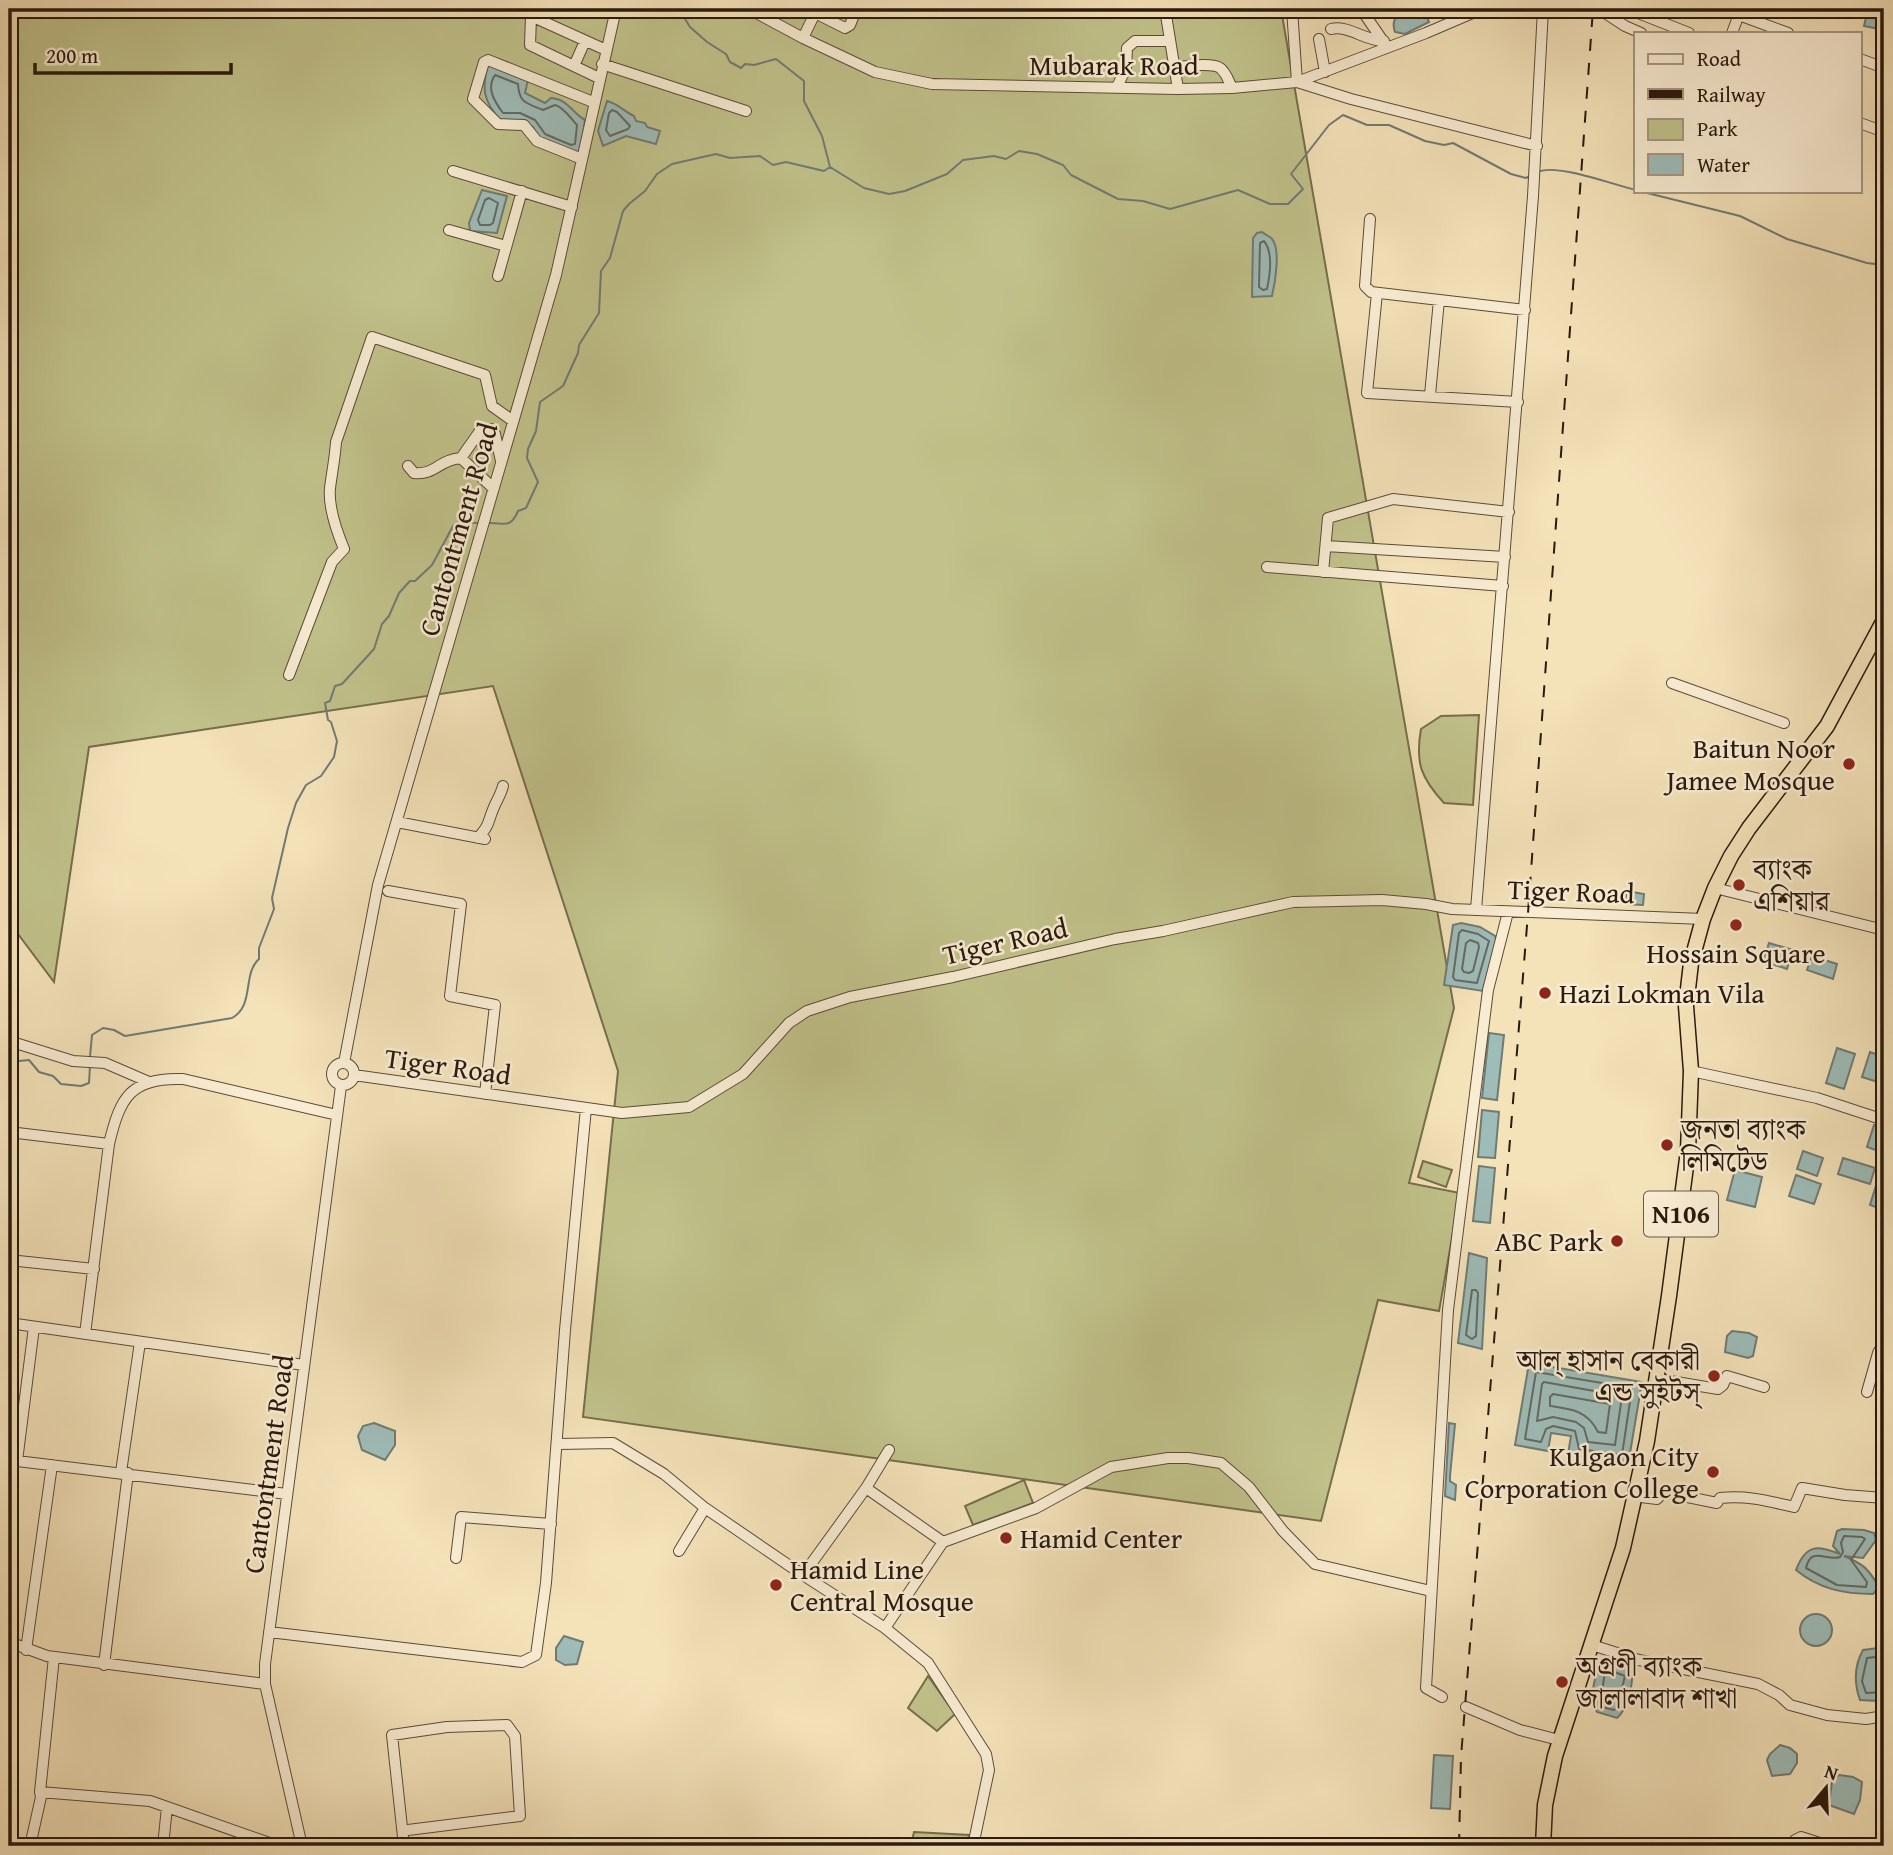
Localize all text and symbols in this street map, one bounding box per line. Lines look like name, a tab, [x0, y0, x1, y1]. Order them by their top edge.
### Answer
scale bar	[35, 32, 231, 76]
legend	[1634, 32, 1862, 192]
text: 200 m	[46, 40, 98, 71]
text: Road	[1697, 43, 1742, 74]
street label: Mubarak Road	[1029, 44, 1199, 85]
text: Railway	[1697, 79, 1766, 110]
text: Park	[1697, 113, 1738, 144]
text: Water	[1697, 149, 1750, 180]
street label: Cantontment Road	[407, 417, 508, 640]
place label: Baitun Noor Jamee Mosque	[1663, 727, 1835, 800]
marker: Baitun Noor Jamee Mosque	[1841, 756, 1857, 772]
place label: ব্যাংক এশিয়ার	[1752, 848, 1831, 921]
street label: Tiger Road	[1507, 868, 1635, 913]
marker: ব্যাংক এশিয়ার	[1731, 877, 1747, 893]
street label: Tiger Road	[938, 906, 1071, 975]
marker: Hossain Square	[1728, 917, 1744, 933]
place label: Hossain Square	[1646, 932, 1826, 973]
place label: Hazi Lokman Vila	[1559, 972, 1765, 1013]
marker: Hazi Lokman Vila	[1537, 985, 1553, 1001]
street label: Tiger Road	[382, 1036, 514, 1095]
place label: জনতা ব্যাংক লিমিটেড	[1680, 1108, 1807, 1181]
marker: জনতা ব্যাংক লিমিটেড	[1659, 1137, 1675, 1153]
road number: N106	[1644, 1191, 1718, 1236]
place label: ABC Park	[1495, 1220, 1604, 1261]
marker: ABC Park	[1609, 1233, 1625, 1249]
place label: আল্ হাসান বেকারী এন্ড সুইটস্	[1516, 1339, 1703, 1412]
street label: Cantontment Road	[232, 1352, 303, 1576]
marker: আল্ হাসান বেকারী এন্ড সুইটস্	[1706, 1368, 1722, 1384]
place label: Kulgaon City Corporation College	[1465, 1435, 1699, 1508]
marker: Kulgaon City Corporation College	[1705, 1464, 1721, 1480]
place label: Hamid Center	[1020, 1517, 1183, 1558]
marker: Hamid Center	[998, 1530, 1014, 1546]
place label: Hamid Line Central Mosque	[790, 1548, 974, 1621]
marker: Hamid Line Central Mosque	[768, 1577, 784, 1593]
place label: অগ্রণী ব্যাংক জালালাবাদ শাখা	[1575, 1645, 1737, 1718]
marker: অগ্রণী ব্যাংক জালালাবাদ শাখা	[1554, 1674, 1570, 1690]
north arrow	[1792, 1754, 1862, 1824]
text: N	[1821, 1757, 1842, 1787]

